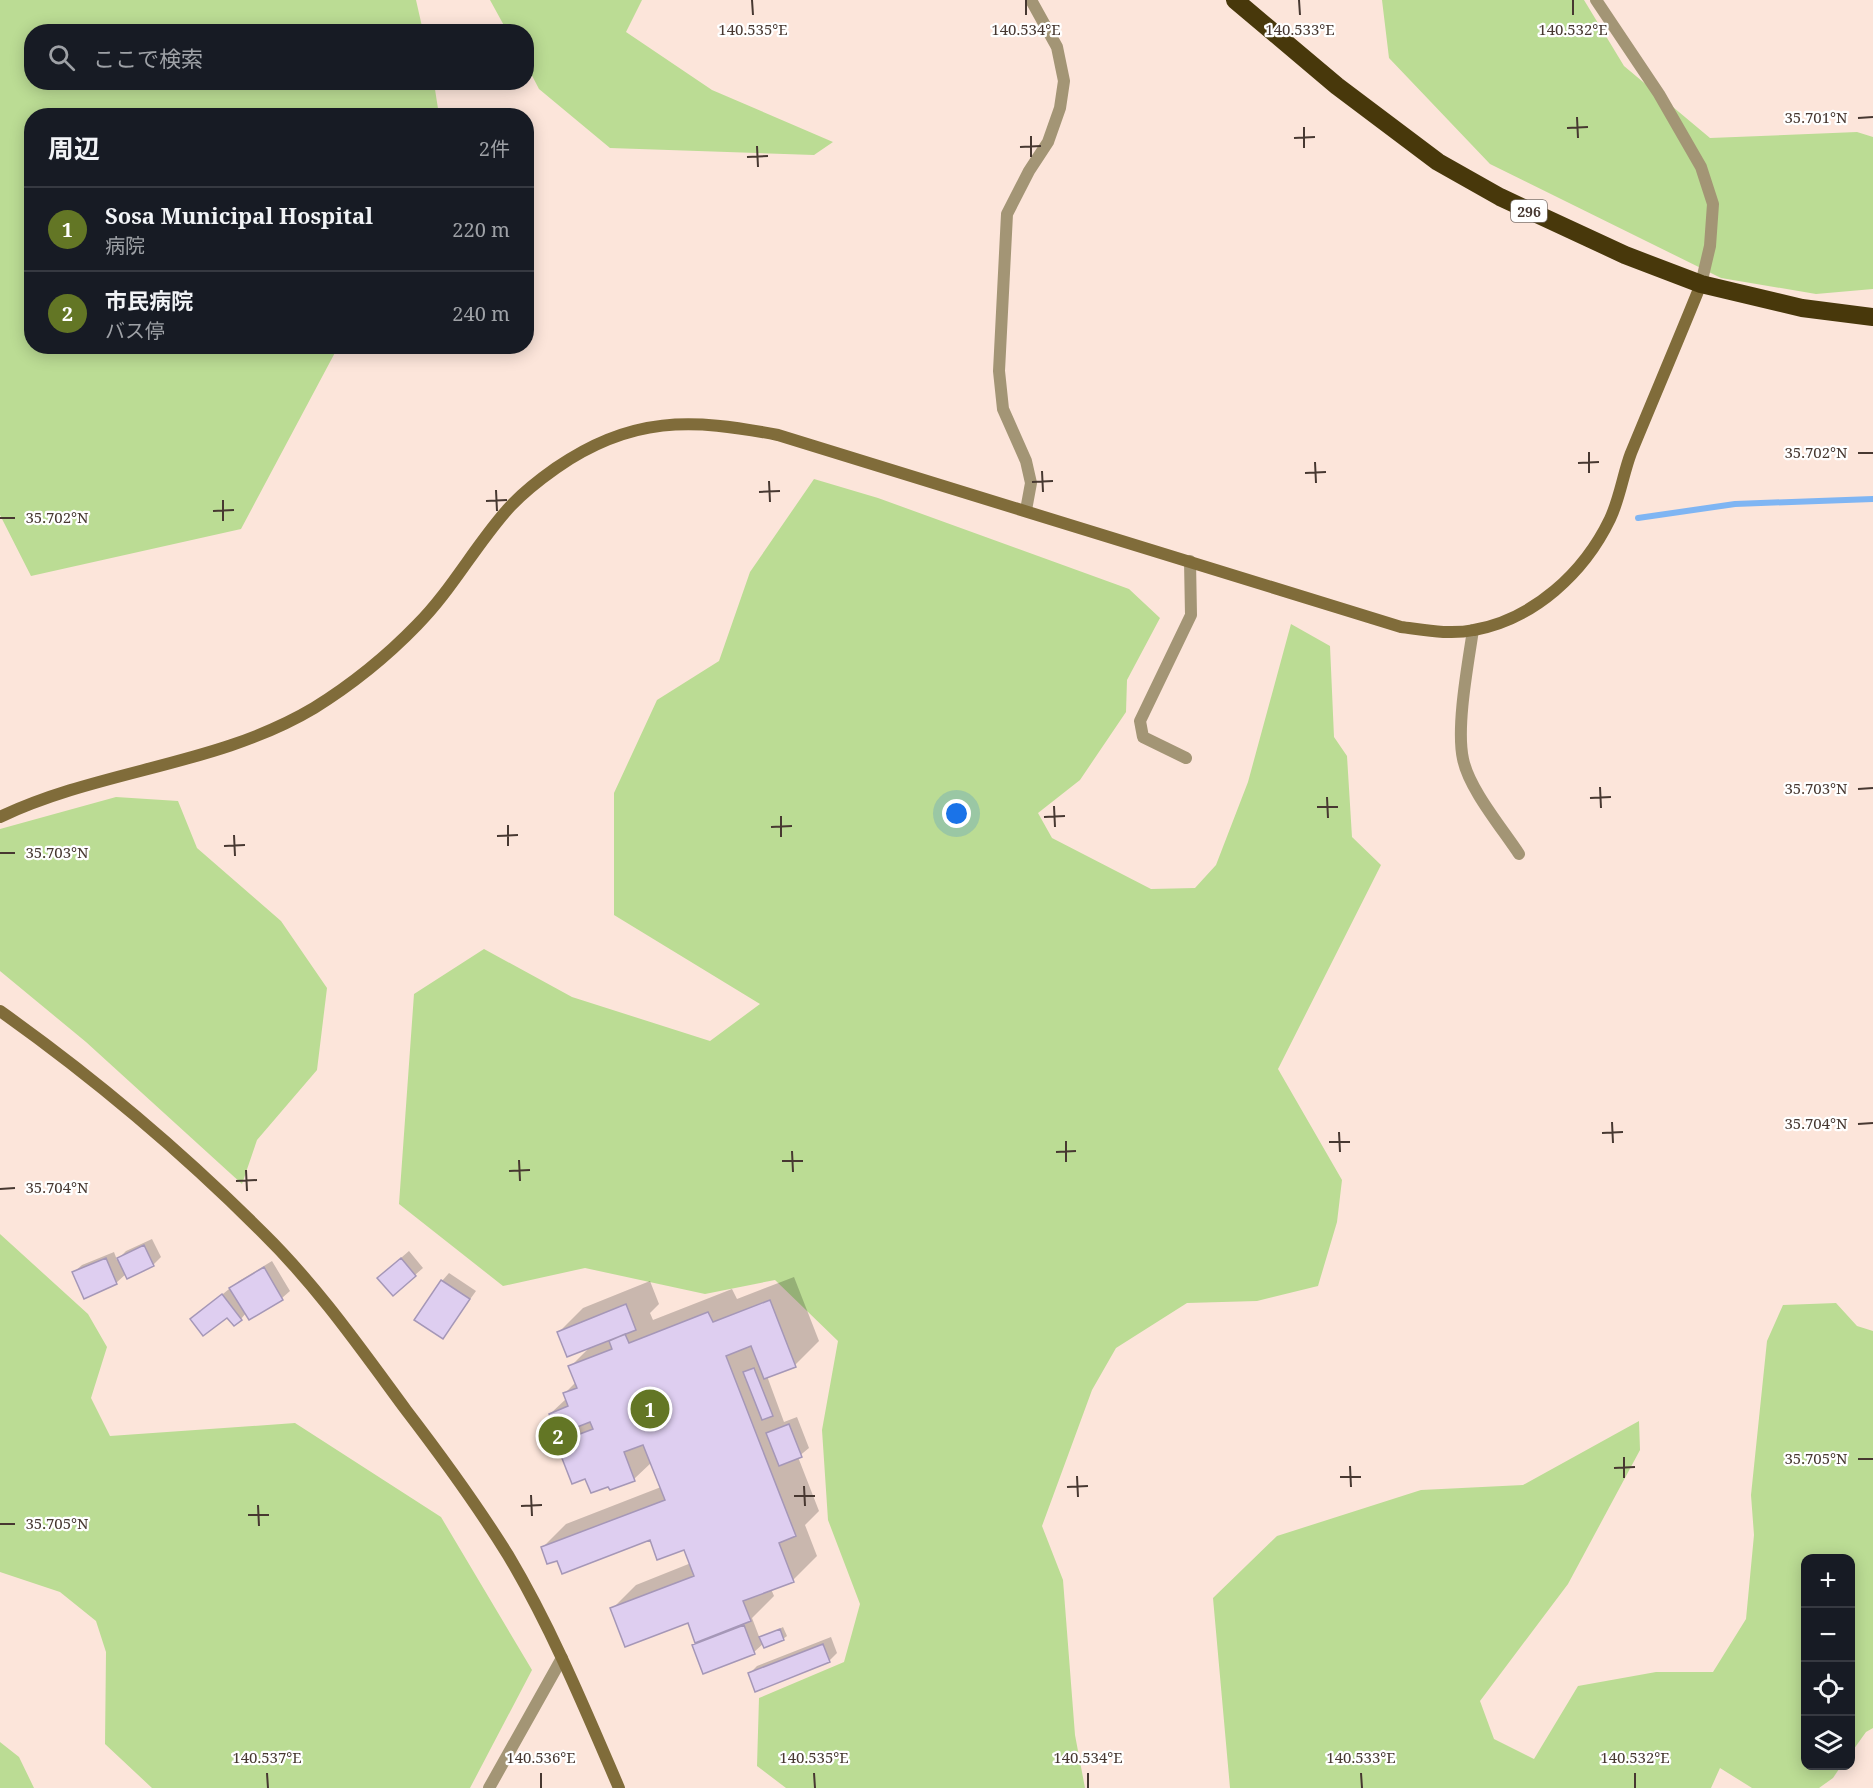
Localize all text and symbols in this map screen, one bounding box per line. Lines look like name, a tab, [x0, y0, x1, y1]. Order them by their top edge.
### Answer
text: 140.535°E	[718, 19, 788, 39]
text: 140.534°E	[991, 19, 1061, 39]
text: 140.533°E	[1265, 19, 1335, 39]
text: 140.532°E	[1538, 19, 1608, 39]
search box	[24, 24, 534, 90]
icon: search	[45, 41, 78, 74]
text: ここで検索	[93, 43, 203, 73]
text: 35.701°N	[1784, 107, 1848, 127]
text: 周辺	[48, 130, 100, 166]
text: 2件	[479, 135, 510, 162]
text: Sosa Municipal Hospital	[105, 200, 373, 230]
road number: 296	[1511, 200, 1547, 222]
text: 1	[62, 216, 73, 243]
text: 220 m	[452, 216, 510, 243]
text: 病院	[105, 232, 145, 259]
text: 市民病院	[105, 285, 193, 315]
text: 2	[62, 300, 73, 327]
text: 240 m	[452, 300, 510, 327]
text: バス停	[105, 317, 165, 344]
text: 35.702°N	[1784, 442, 1848, 462]
text: 35.702°N	[25, 507, 89, 527]
text: 35.703°N	[1784, 778, 1848, 798]
your location	[942, 799, 971, 828]
text: 35.703°N	[25, 842, 89, 862]
text: 35.704°N	[1784, 1113, 1848, 1133]
text: 35.704°N	[25, 1177, 89, 1197]
pin: 1	[630, 1386, 670, 1432]
pin: 2	[538, 1414, 578, 1458]
text: 35.705°N	[1784, 1448, 1848, 1468]
text: 35.705°N	[25, 1513, 89, 1533]
map controls	[1801, 1554, 1855, 1770]
button: +	[1801, 1554, 1855, 1608]
button: −	[1801, 1608, 1855, 1662]
button: locate	[1801, 1662, 1855, 1716]
button: layers	[1801, 1716, 1855, 1770]
text: 140.537°E	[232, 1747, 302, 1767]
text: 140.536°E	[506, 1747, 576, 1767]
text: 140.535°E	[779, 1747, 849, 1767]
text: 140.534°E	[1053, 1747, 1123, 1767]
text: 140.533°E	[1326, 1747, 1396, 1767]
text: 140.532°E	[1600, 1747, 1670, 1767]

